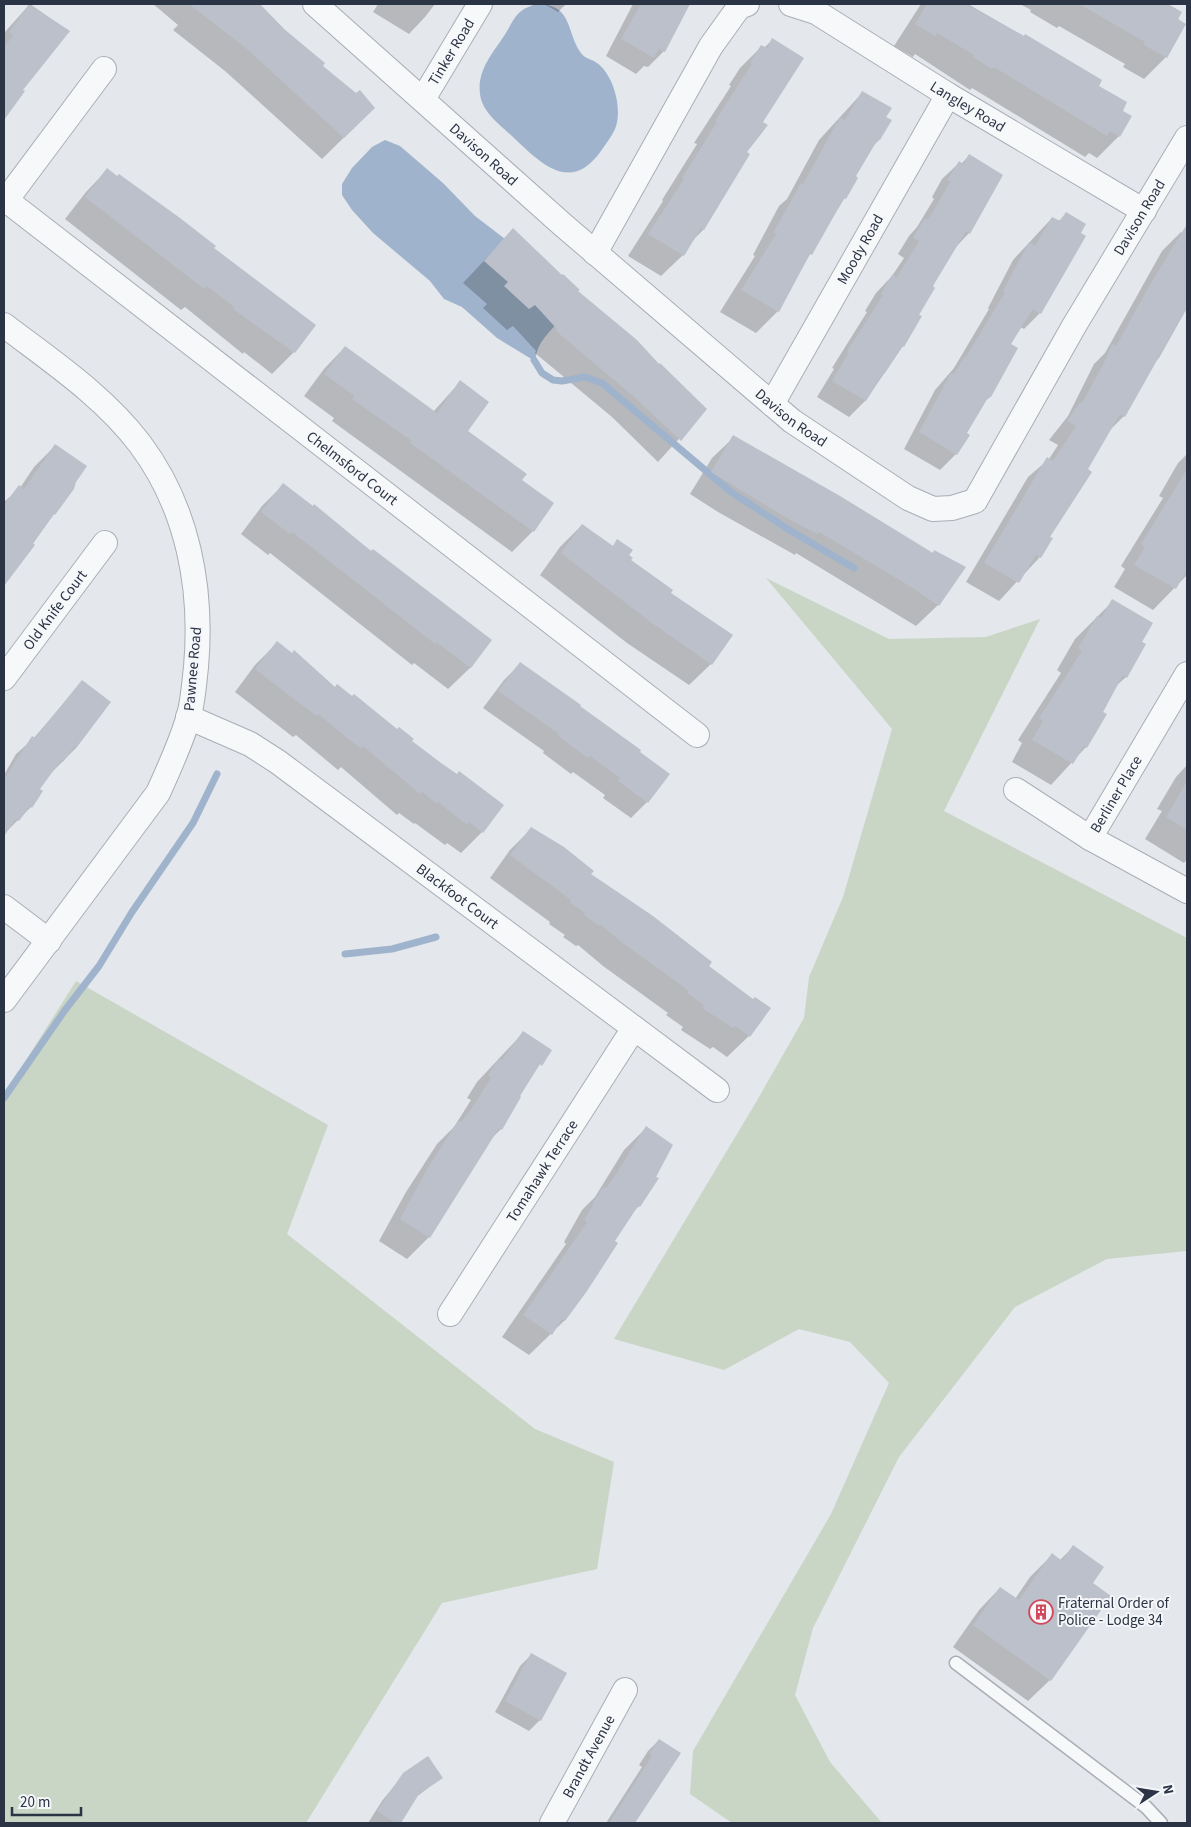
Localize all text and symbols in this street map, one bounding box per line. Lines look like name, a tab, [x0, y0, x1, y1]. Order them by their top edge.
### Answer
street label: Tinker Road	[423, 14, 480, 89]
street label: Langley Road	[926, 76, 1009, 137]
street label: Davison Road	[445, 118, 523, 191]
street label: Davison Road	[1108, 175, 1170, 259]
street label: Moody Road	[832, 210, 888, 288]
street label: Davison Road	[751, 384, 831, 452]
street label: Chelmsford Court	[302, 426, 403, 510]
street label: Old Knife Court	[18, 565, 92, 655]
street label: Pawnee Road	[179, 626, 207, 712]
street label: Berliner Place	[1085, 751, 1147, 837]
street label: Blackfoot Court	[412, 858, 503, 934]
street label: Tomahawk Terrace	[501, 1116, 583, 1226]
place label: Fraternal Order of Police - Lodge 34	[1058, 1593, 1169, 1631]
building icon: Fraternal Order of Police - Lodge 34	[1028, 1599, 1054, 1625]
street label: Brandt Avenue	[557, 1711, 620, 1802]
north arrow	[1131, 1767, 1181, 1817]
text: N	[1157, 1783, 1178, 1796]
scale bar	[12, 1784, 81, 1816]
text: 20 m	[20, 1792, 50, 1813]

